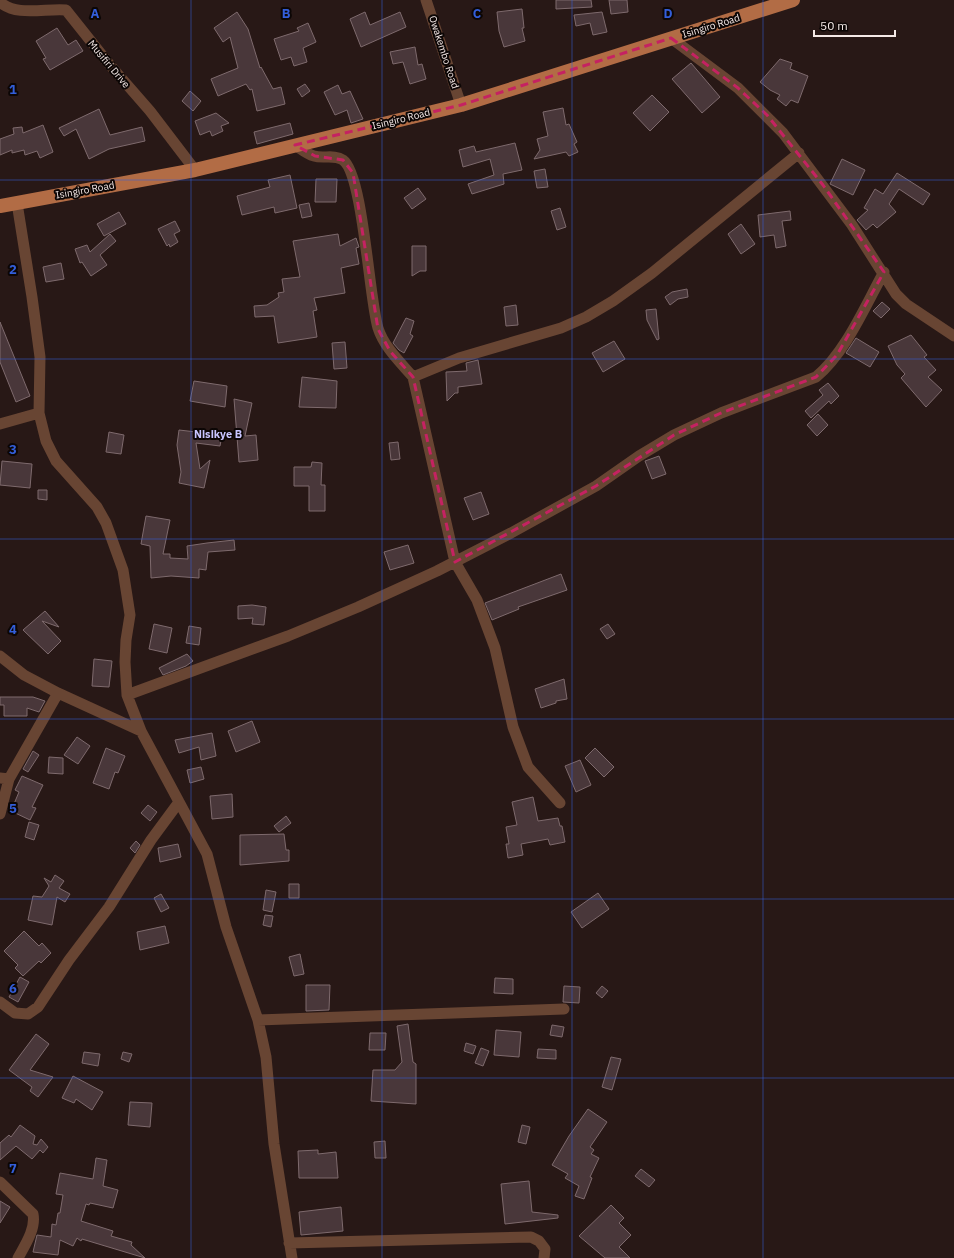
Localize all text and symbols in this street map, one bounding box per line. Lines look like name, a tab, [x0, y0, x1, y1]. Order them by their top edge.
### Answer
text: A	[91, 5, 100, 22]
text: B	[282, 5, 291, 22]
text: C	[473, 5, 482, 22]
text: D	[663, 5, 673, 22]
street label: Isingiro Road	[681, 11, 741, 41]
scale bar	[814, 12, 895, 38]
street label: Owakembo Road	[426, 14, 462, 90]
text: 50 m	[820, 18, 848, 33]
street label: Musifiri Drive	[85, 37, 133, 91]
text: 1	[9, 81, 17, 98]
street label: Isingiro Road	[371, 106, 431, 132]
street label: Isingiro Road	[55, 178, 115, 202]
text: 2	[9, 261, 17, 278]
district label: Nisikye B	[194, 427, 242, 441]
text: 3	[9, 441, 17, 458]
text: 4	[9, 621, 17, 638]
text: 5	[9, 800, 17, 817]
text: 6	[9, 980, 17, 997]
text: 7	[9, 1160, 17, 1177]

